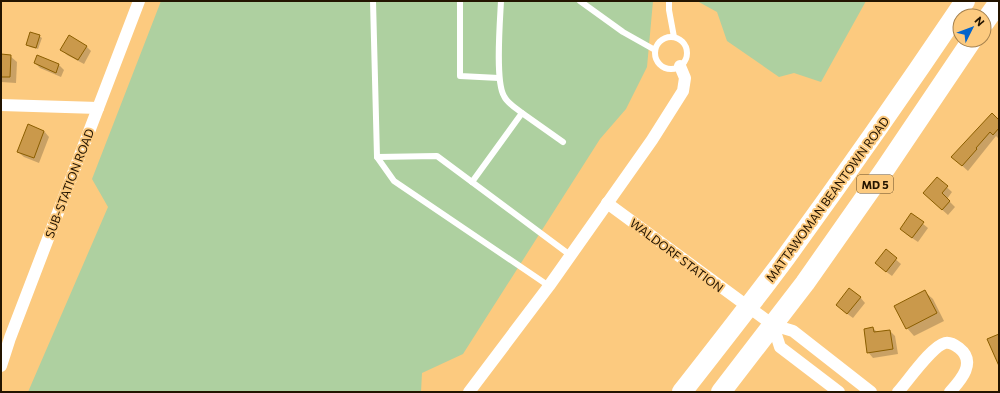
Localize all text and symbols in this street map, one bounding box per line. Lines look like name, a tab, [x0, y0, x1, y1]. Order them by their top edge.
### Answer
north arrow	[952, 8, 992, 48]
text: N	[972, 14, 987, 28]
street label: MATTAWOMAN BEANTOWN ROAD	[762, 114, 892, 284]
street label: SUB-STATION ROAD	[42, 126, 96, 240]
road number: MD 5	[857, 175, 893, 193]
street label: WALDORF STATION	[628, 215, 726, 295]

